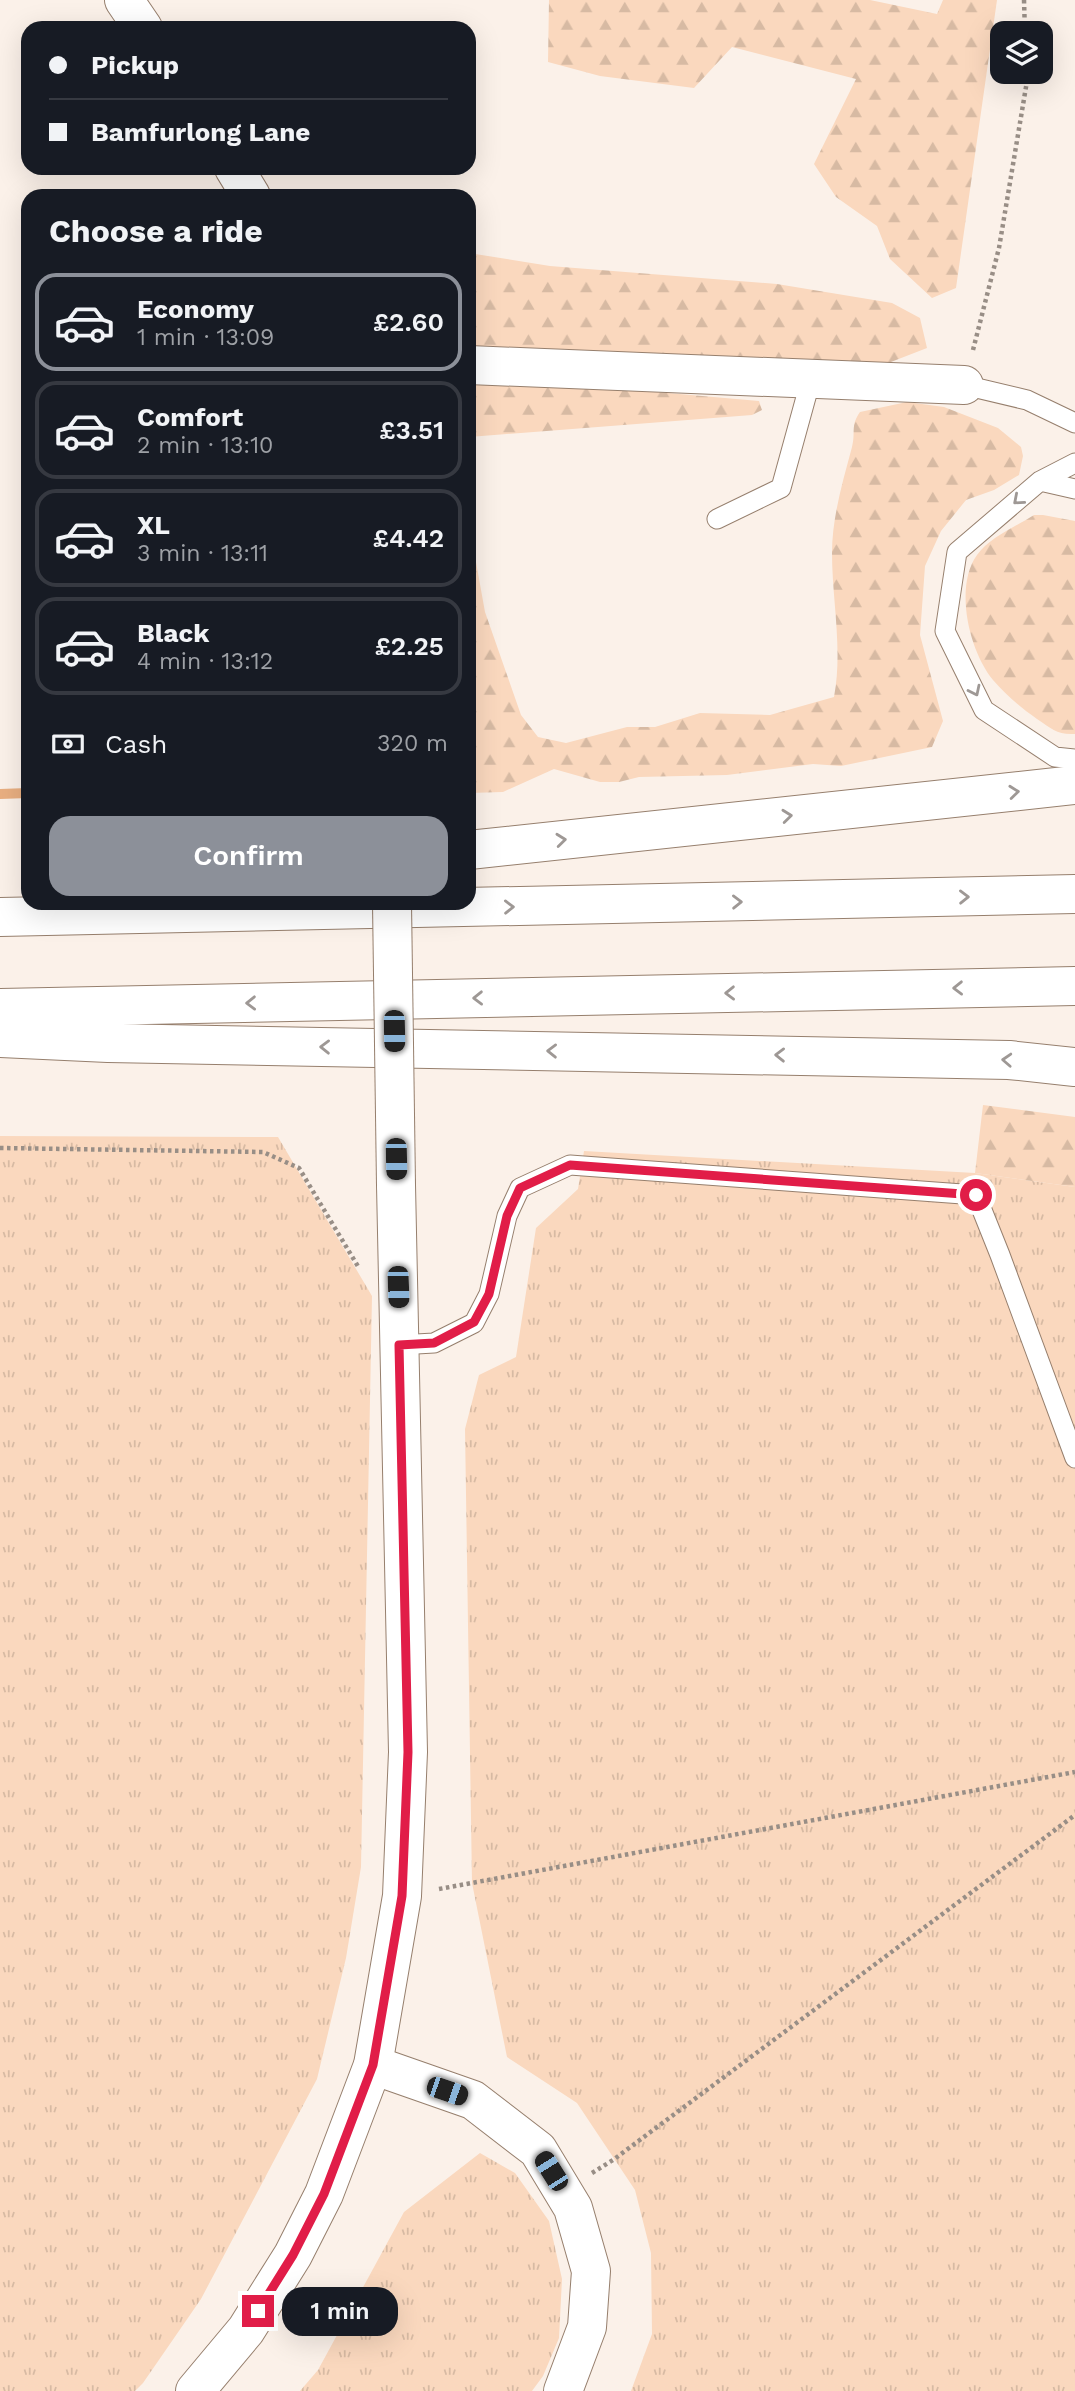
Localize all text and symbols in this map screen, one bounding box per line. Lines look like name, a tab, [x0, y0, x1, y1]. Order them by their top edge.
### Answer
map controls	[990, 21, 1053, 84]
button: layers	[990, 21, 1053, 84]
text: Pickup	[91, 50, 179, 80]
text: Bamfurlong Lane	[91, 117, 310, 147]
text: Choose a ride	[49, 212, 263, 250]
icon: car	[53, 291, 116, 354]
text: Economy	[137, 294, 254, 324]
text: £2.60	[373, 307, 444, 337]
text: 1 min · 13:09	[137, 324, 274, 351]
icon: car	[53, 399, 116, 462]
text: Comfort	[137, 402, 243, 432]
text: £3.51	[379, 415, 444, 445]
text: 2 min · 13:10	[137, 432, 273, 459]
one-way arrow	[1014, 492, 1027, 504]
icon: car	[53, 507, 116, 570]
text: XL	[137, 510, 170, 540]
text: £4.42	[373, 523, 444, 553]
text: 3 min · 13:11	[137, 540, 268, 567]
icon: car	[53, 615, 116, 678]
text: Black	[137, 618, 209, 648]
text: £2.25	[375, 631, 444, 661]
text: 4 min · 13:12	[137, 648, 273, 675]
one-way arrow	[967, 684, 981, 696]
icon: cash	[49, 725, 87, 763]
text: Cash	[105, 729, 167, 759]
text: 320 m	[377, 730, 448, 757]
one-way arrow	[1008, 785, 1020, 800]
one-way arrow	[782, 809, 793, 824]
button: Confirm	[49, 816, 448, 896]
one-way arrow	[556, 833, 567, 848]
one-way arrow	[959, 889, 970, 905]
one-way arrow	[731, 894, 742, 909]
one-way arrow	[504, 899, 515, 914]
one-way arrow	[952, 981, 963, 996]
one-way arrow	[725, 985, 735, 1001]
one-way arrow	[473, 991, 484, 1006]
one-way arrow	[245, 995, 256, 1011]
car	[384, 1010, 405, 1052]
one-way arrow	[319, 1039, 330, 1054]
one-way arrow	[546, 1043, 557, 1059]
one-way arrow	[774, 1048, 785, 1063]
one-way arrow	[1001, 1053, 1012, 1068]
car	[386, 1138, 407, 1180]
route start	[960, 1179, 992, 1211]
car	[387, 1266, 410, 1308]
car	[424, 2074, 471, 2108]
car	[531, 2148, 572, 2194]
callout: 1 min	[282, 2286, 398, 2336]
route end	[242, 2295, 274, 2327]
text: 1 min	[310, 2298, 370, 2325]

